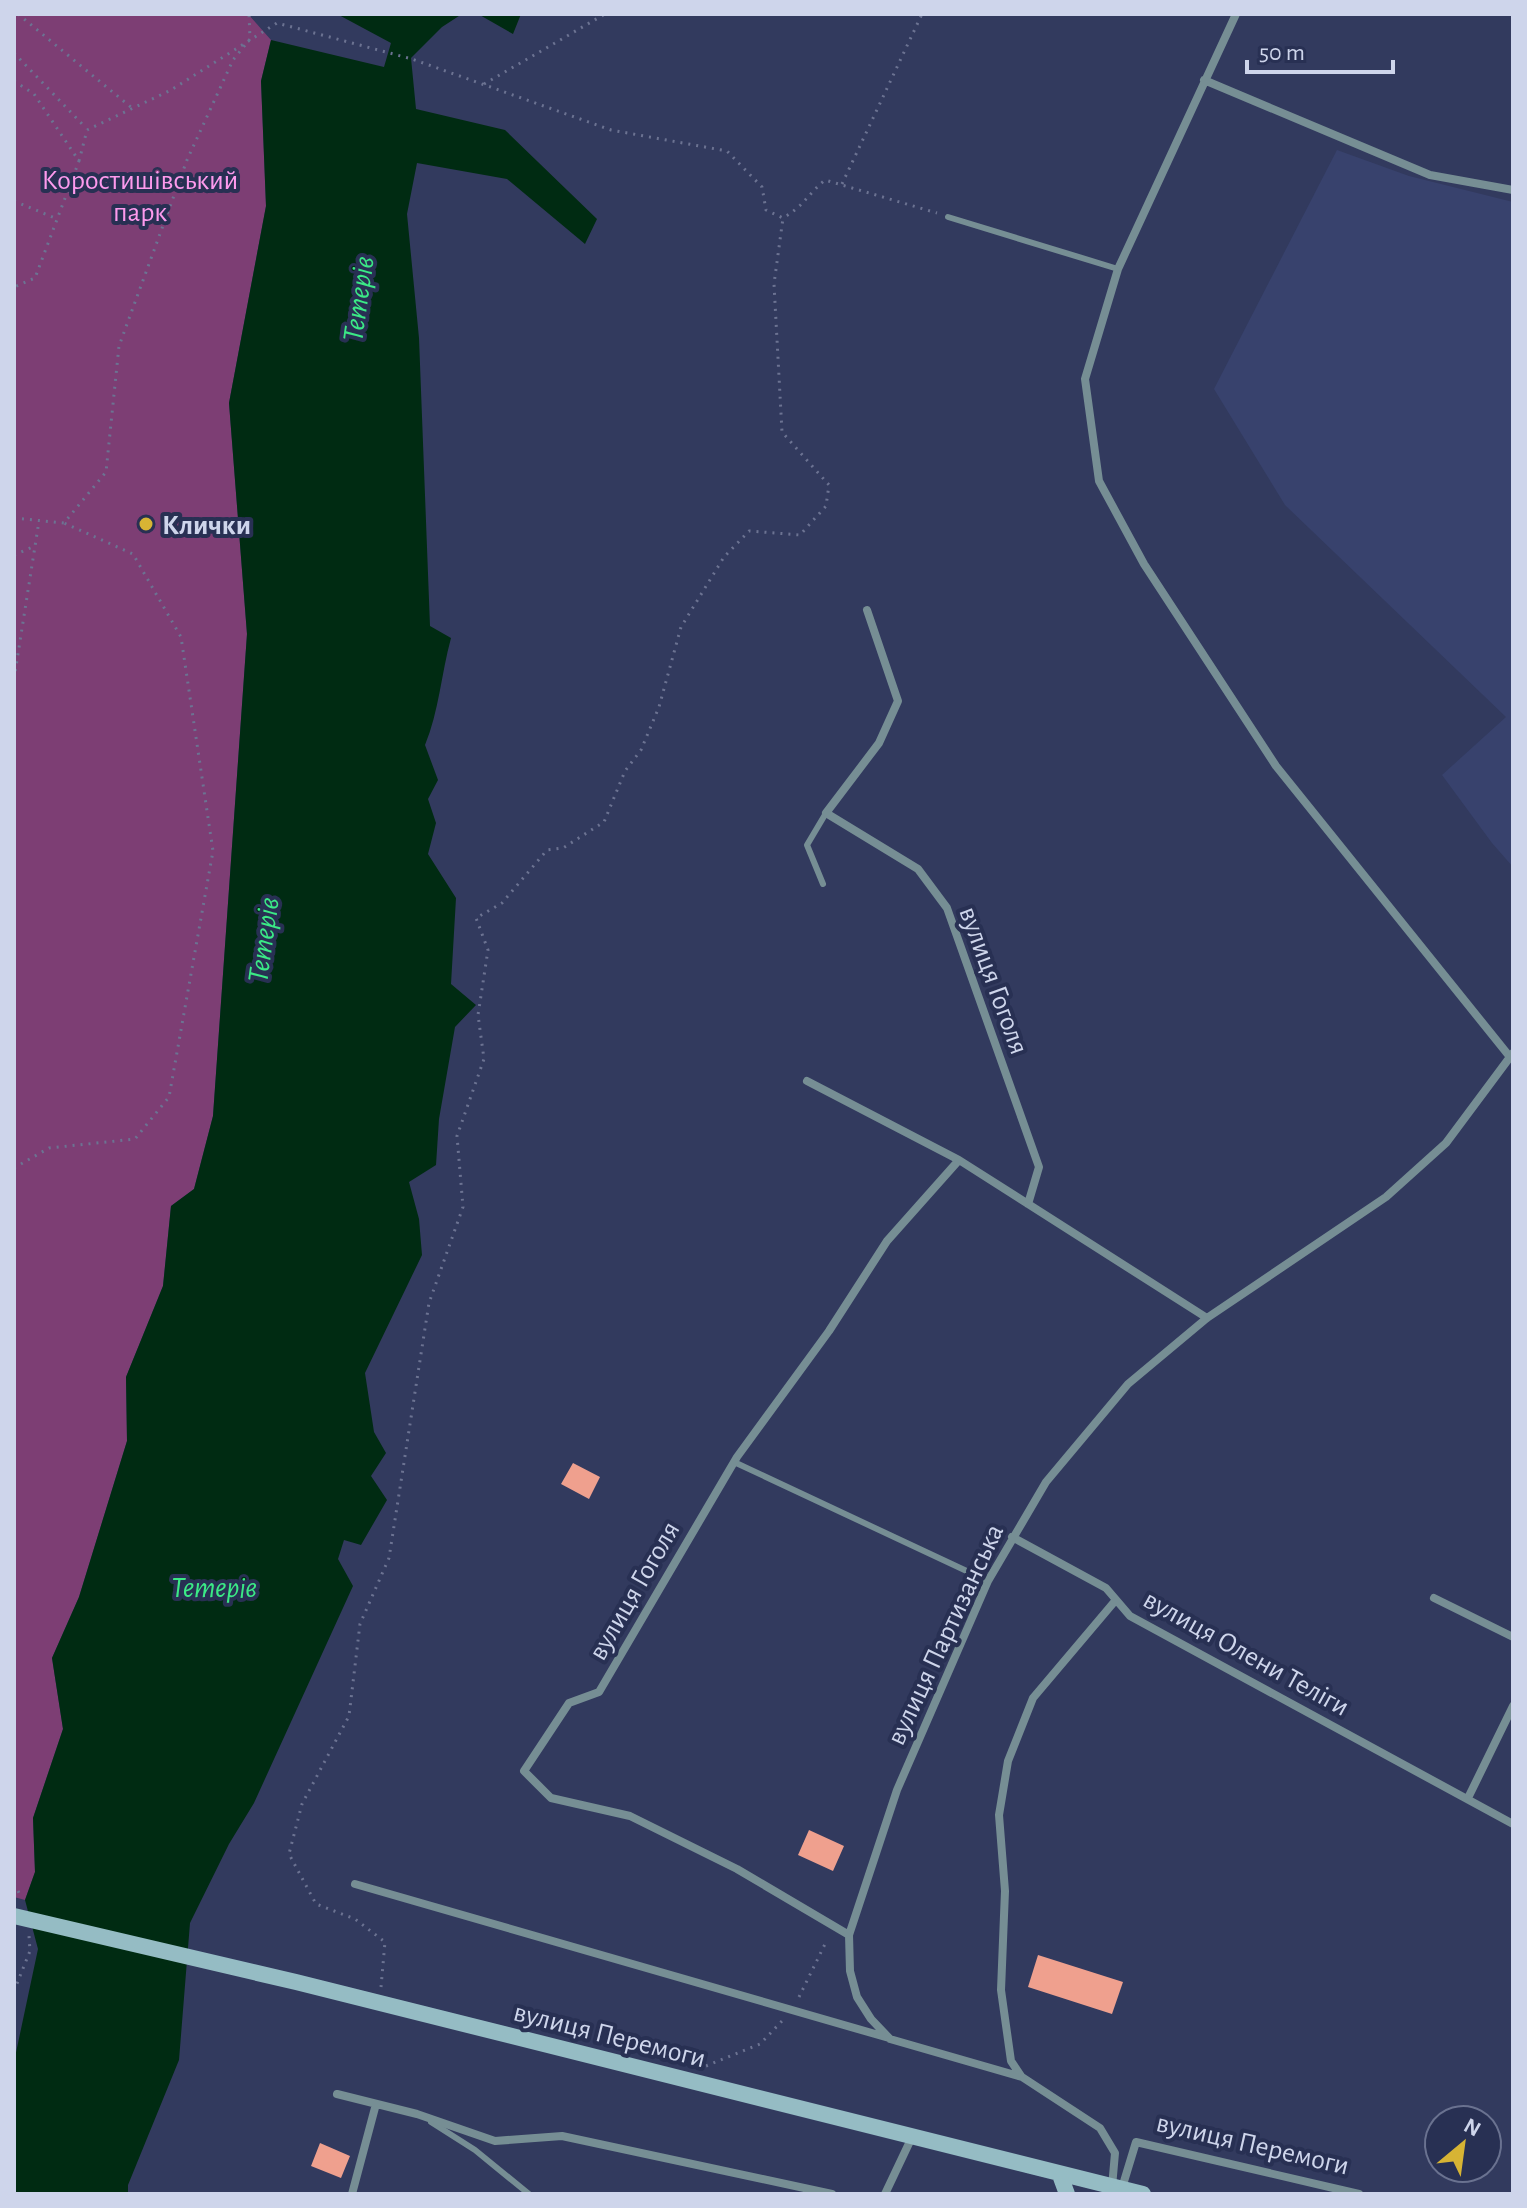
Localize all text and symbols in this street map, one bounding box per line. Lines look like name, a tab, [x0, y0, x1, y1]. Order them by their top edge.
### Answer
scale bar	[1247, 24, 1393, 74]
text: 50 m	[1259, 41, 1305, 65]
park label: Коростишівський парк	[42, 167, 238, 227]
water label: Тетерів	[338, 254, 380, 344]
place label: Клички	[162, 512, 251, 540]
marker: Клички	[137, 515, 155, 533]
water label: Тетерів	[243, 895, 285, 985]
street label: вулиця Гоголя	[953, 903, 1033, 1058]
street label: вулиця Гоголя	[584, 1517, 686, 1665]
street label: вулиця Партизанська	[882, 1520, 1009, 1750]
water label: Тетерів	[171, 1573, 257, 1603]
street label: вулиця Олени Теліги	[1138, 1586, 1354, 1722]
street label: вулиця Перемоги	[510, 1999, 709, 2073]
north arrow	[1423, 2104, 1503, 2184]
street label: вулиця Перемоги	[1153, 2109, 1352, 2181]
text: N	[1460, 2114, 1484, 2141]

